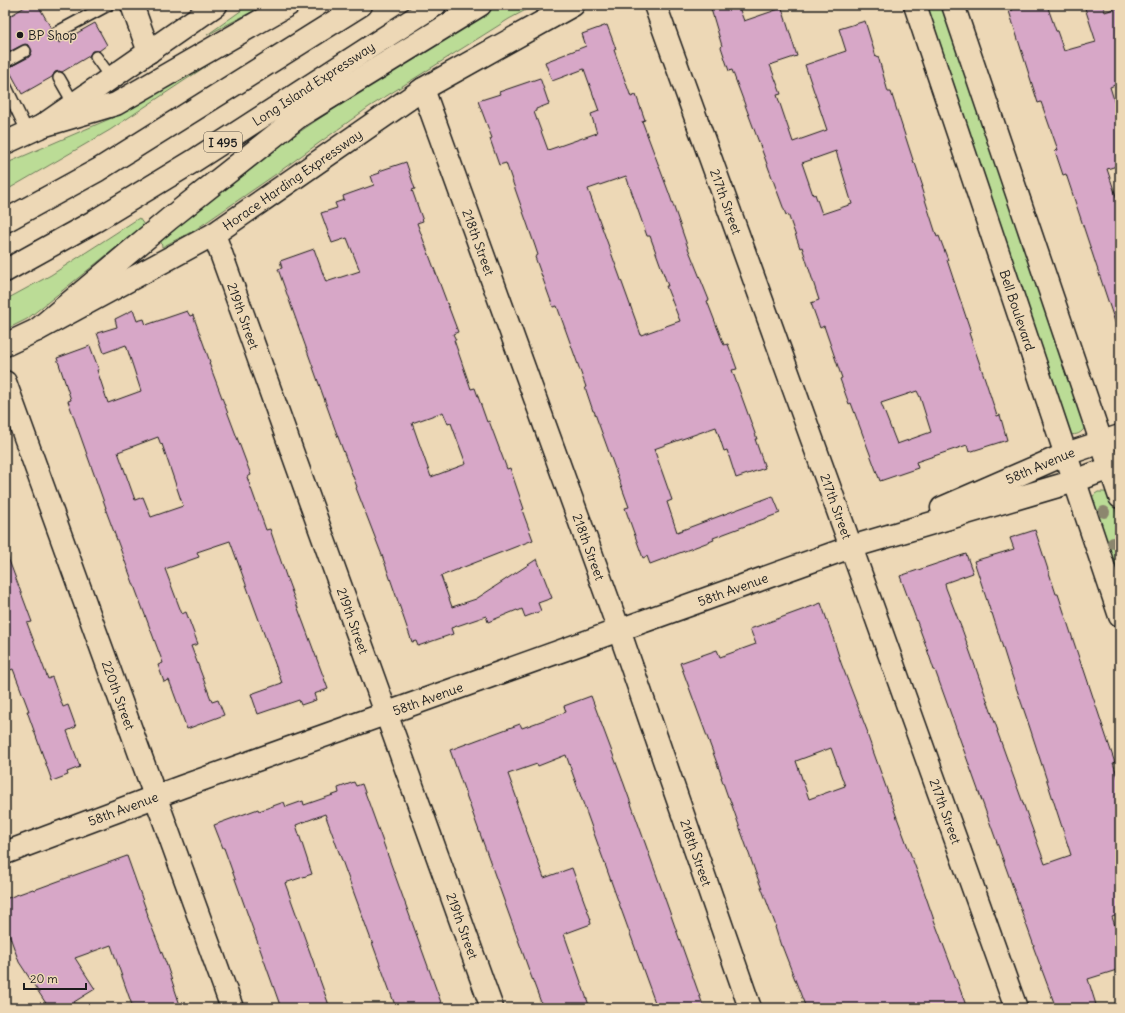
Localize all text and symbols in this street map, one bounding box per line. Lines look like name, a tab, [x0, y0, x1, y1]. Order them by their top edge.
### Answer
place label: BP Shop	[28, 27, 77, 44]
marker: BP Shop	[15, 30, 25, 40]
street label: Long Island Expressway	[249, 38, 378, 129]
street label: Horace Harding Expressway	[219, 125, 365, 234]
road number: I 495	[204, 132, 242, 152]
street label: 217th Street	[706, 166, 746, 237]
street label: 218th Street	[459, 207, 499, 278]
street label: Bell Boulevard	[996, 268, 1039, 353]
street label: 219th Street	[224, 280, 263, 352]
street label: 58th Avenue	[1003, 443, 1077, 488]
street label: 217th Street	[817, 471, 856, 542]
street label: 218th Street	[569, 511, 609, 583]
street label: 58th Avenue	[695, 569, 770, 610]
street label: 219th Street	[333, 585, 373, 657]
street label: 220th Street	[98, 658, 139, 733]
street label: 58th Avenue	[390, 678, 465, 719]
street label: 217th Street	[926, 776, 965, 847]
street label: 58th Avenue	[86, 788, 160, 830]
street label: 218th Street	[677, 817, 716, 889]
street label: 219th Street	[443, 890, 482, 962]
scale bar	[24, 965, 86, 991]
text: 20 m	[30, 971, 58, 986]

